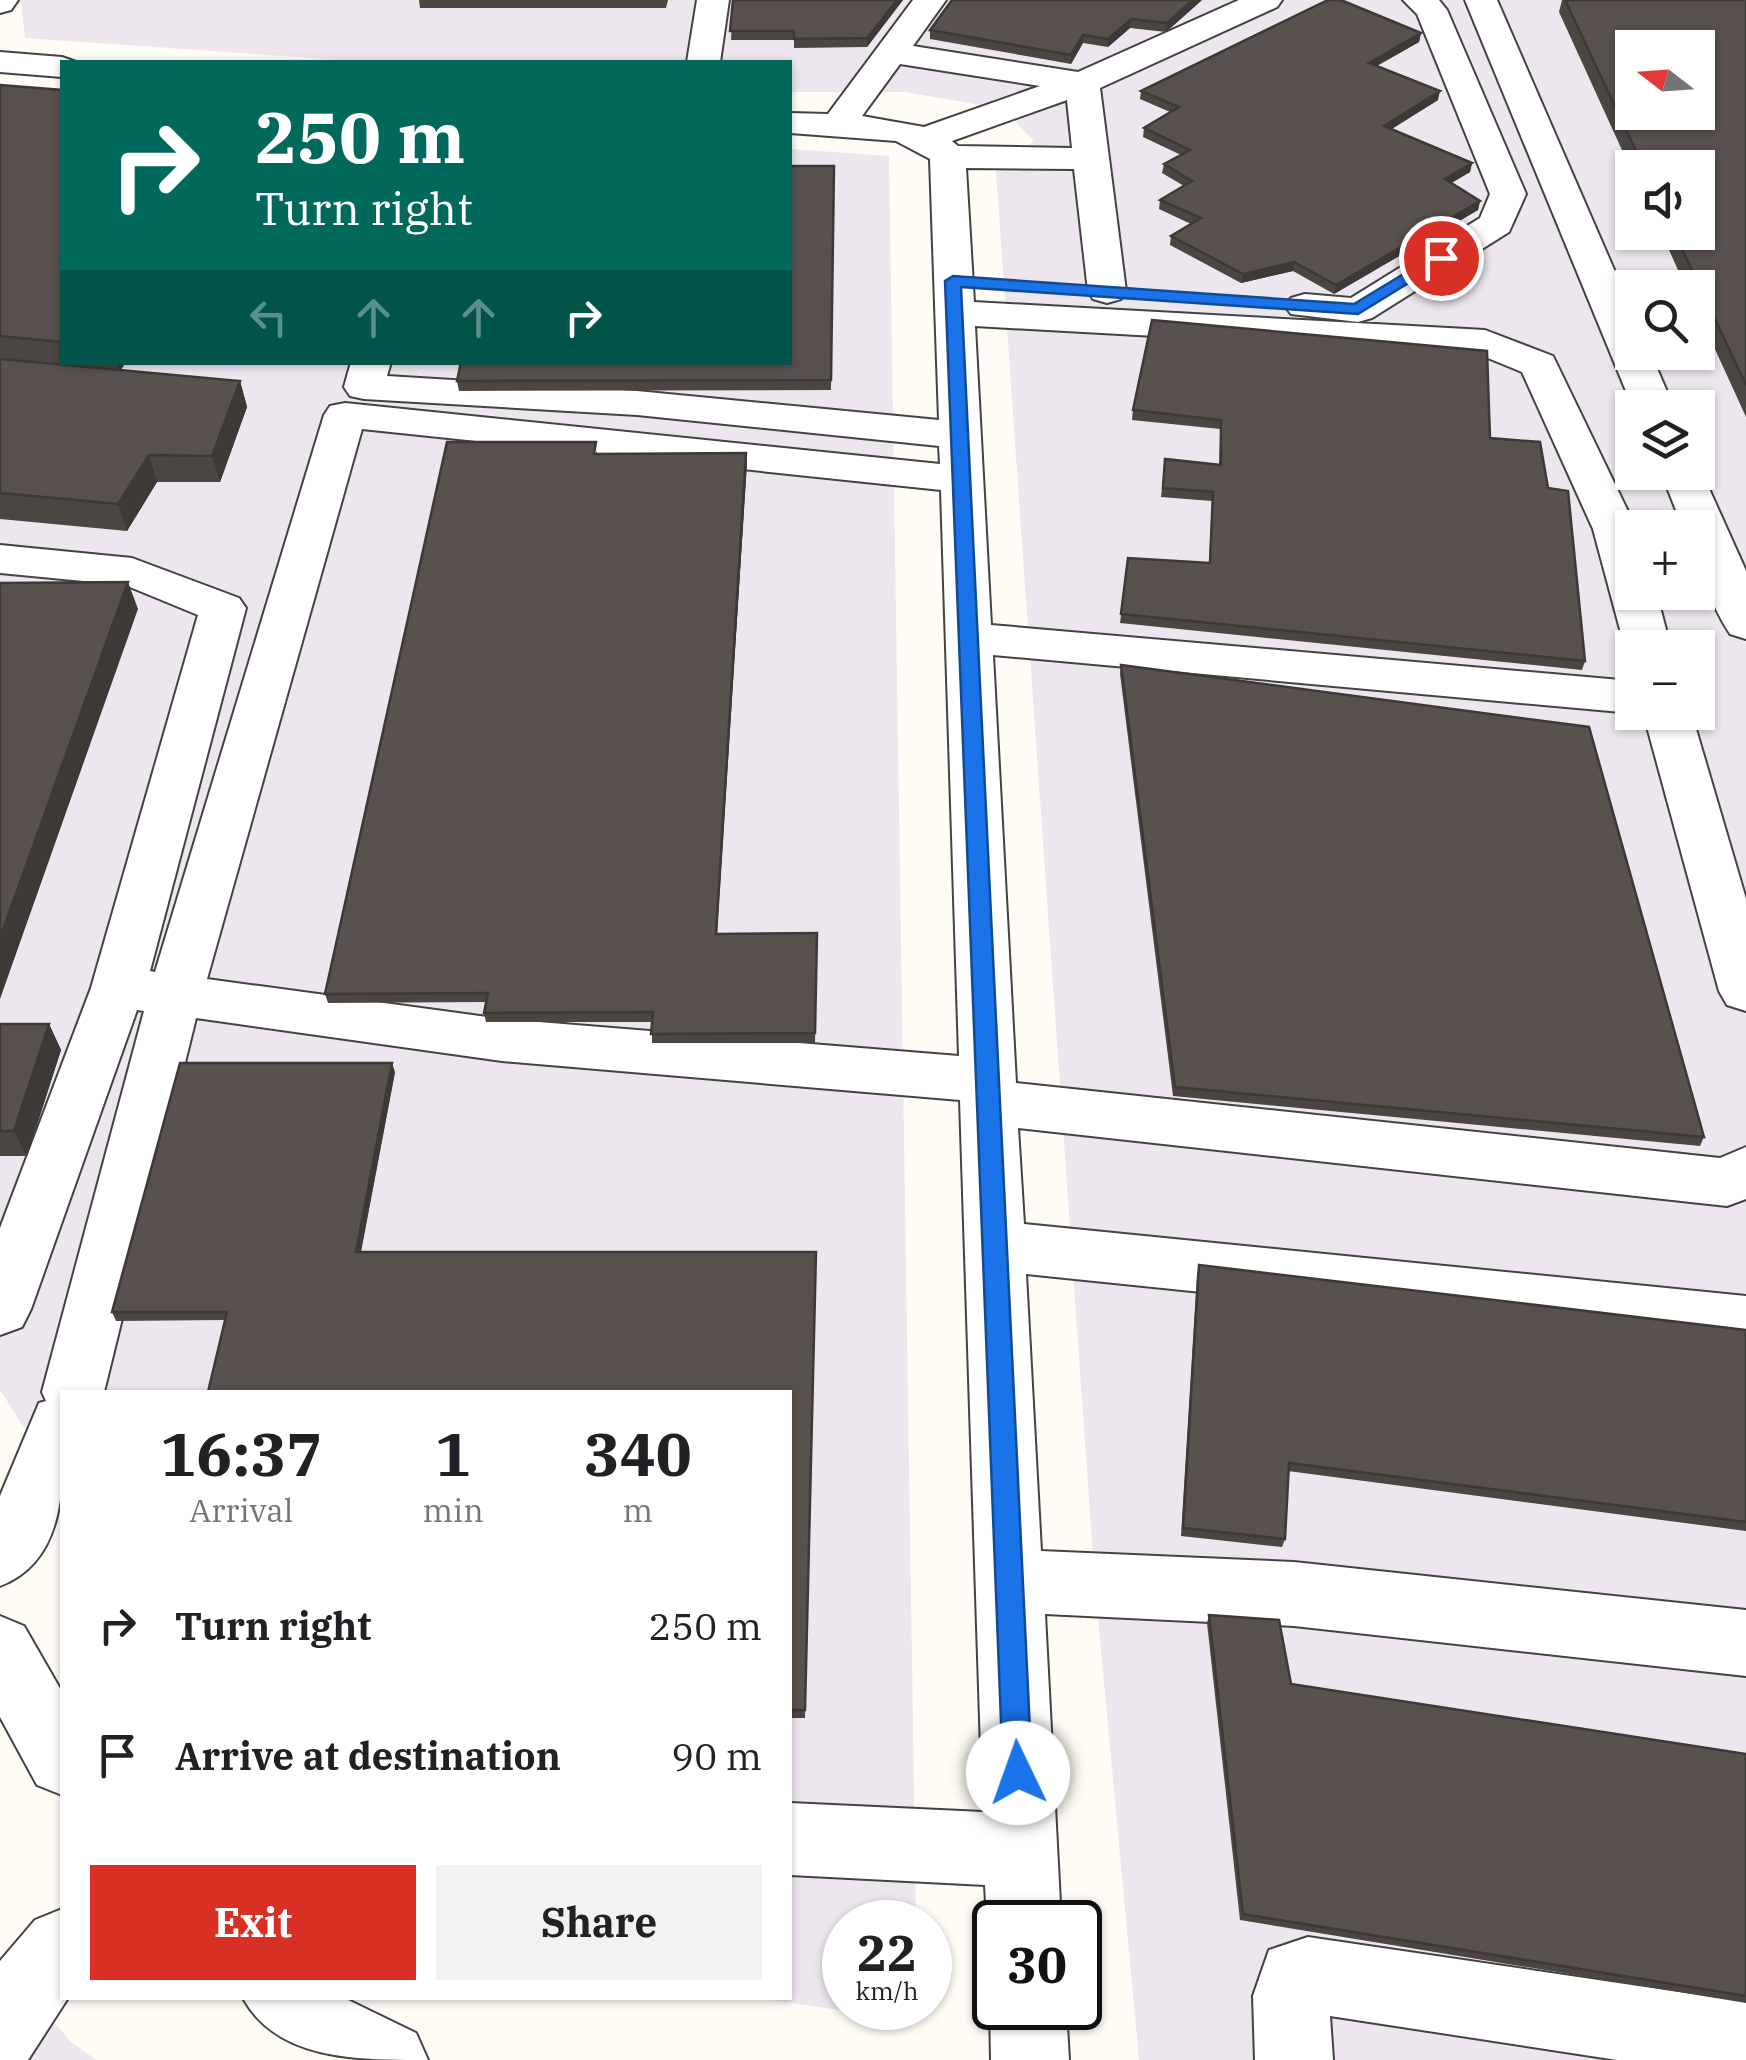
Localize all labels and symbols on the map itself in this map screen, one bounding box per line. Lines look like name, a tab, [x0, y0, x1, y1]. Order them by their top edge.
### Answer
north arrow	[1615, 30, 1715, 130]
pin	[1399, 216, 1484, 301]
position arrow	[966, 1721, 1070, 1825]
speed limit sign: 30	[972, 1900, 1102, 2030]

